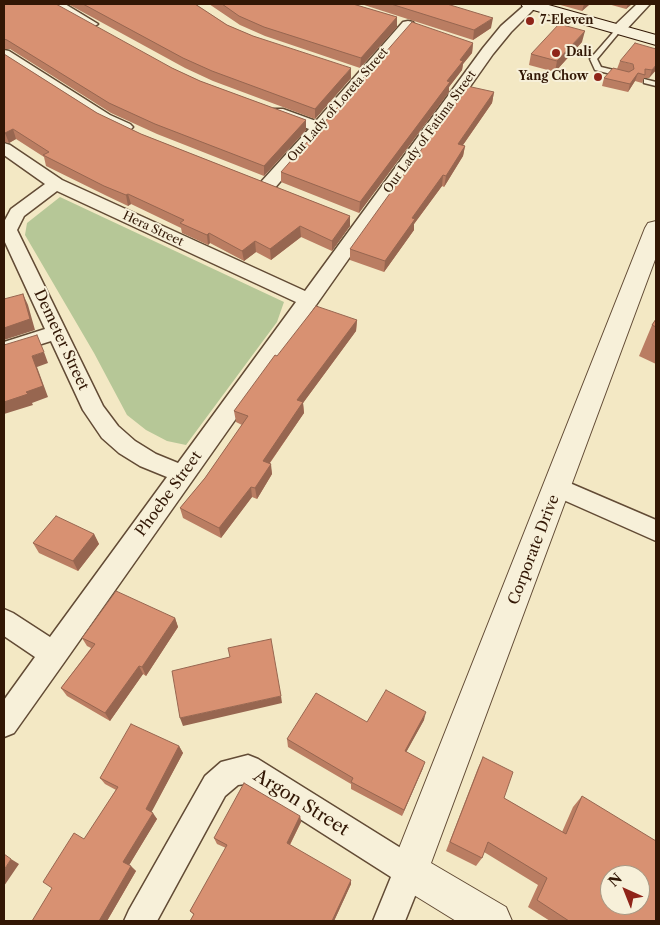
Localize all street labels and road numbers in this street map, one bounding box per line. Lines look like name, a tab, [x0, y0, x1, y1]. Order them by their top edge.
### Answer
street label: Our Lady of Loreta Street	[285, 45, 391, 165]
street label: Our Lady of Fatima Street	[381, 68, 479, 196]
street label: Hera Street	[120, 209, 186, 249]
street label: Demeter Street	[30, 287, 92, 393]
street label: Phoebe Street	[132, 448, 206, 540]
street label: Corporate Drive	[505, 492, 563, 608]
street label: Argon Street	[249, 765, 353, 841]

